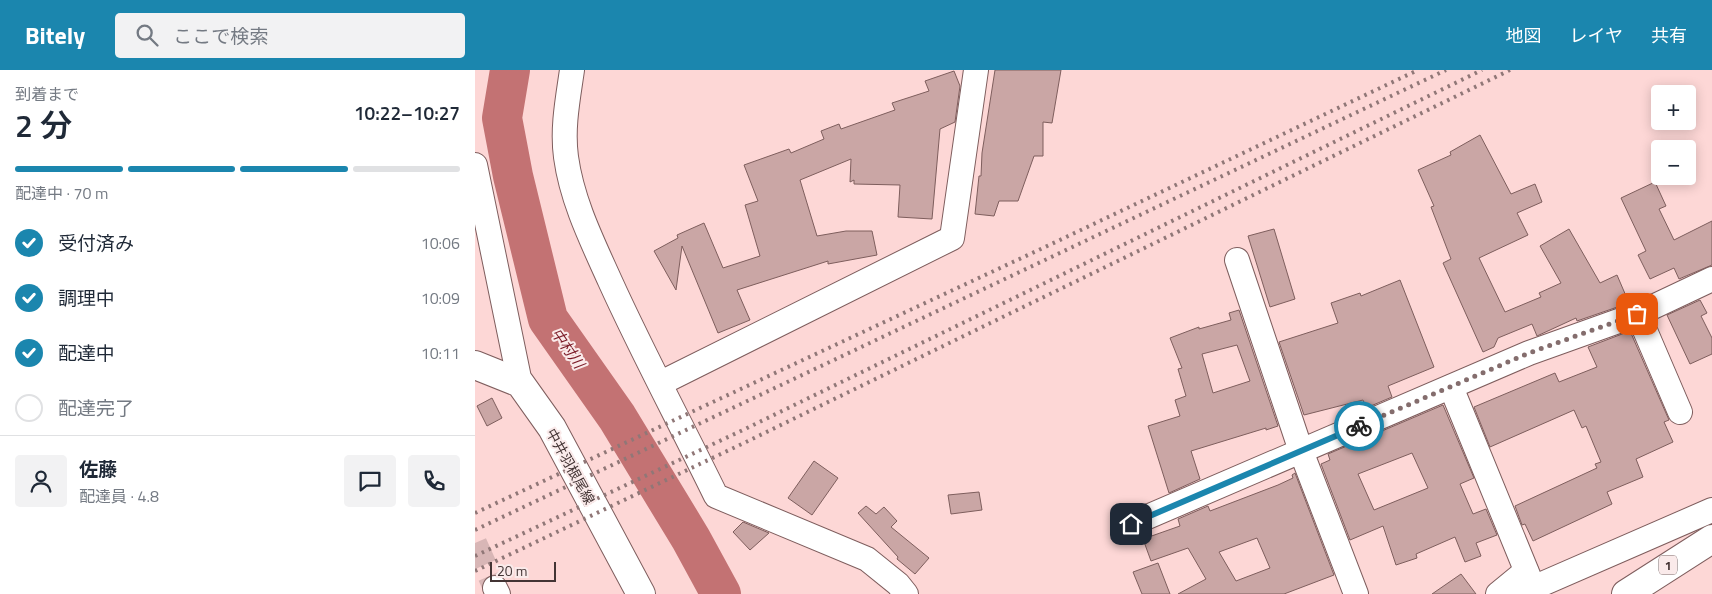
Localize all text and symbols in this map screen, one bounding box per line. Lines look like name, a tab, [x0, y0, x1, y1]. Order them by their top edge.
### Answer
search box	[115, 13, 465, 58]
text: Bitely	[25, 17, 85, 53]
icon: search	[133, 21, 161, 49]
text: ここで検索	[173, 21, 268, 50]
text: 地図	[1506, 22, 1542, 49]
text: レイヤ	[1570, 22, 1623, 49]
text: 共有	[1651, 22, 1687, 49]
text: 到着まで	[15, 82, 79, 106]
map controls	[1651, 85, 1696, 185]
button: +	[1651, 85, 1696, 130]
text: 10:22–10:27	[354, 98, 460, 127]
text: 2 分	[15, 101, 72, 149]
button: −	[1651, 140, 1696, 185]
text: 配達中 · 70 m	[15, 181, 108, 205]
text: 受付済み	[58, 228, 134, 257]
icon: check	[15, 229, 43, 257]
text: 10:06	[421, 231, 460, 255]
text: 調理中	[58, 283, 115, 312]
icon: check	[15, 284, 43, 312]
text: 10:09	[421, 286, 460, 310]
pin	[1616, 293, 1658, 335]
icon: bag	[1623, 300, 1651, 328]
water label: 中村川	[546, 323, 591, 375]
text: 配達中	[58, 338, 115, 367]
icon: check	[15, 339, 43, 367]
text: 10:11	[421, 341, 460, 365]
text: 配達完了	[58, 393, 134, 422]
courier	[1334, 401, 1384, 451]
icon: bike	[1345, 412, 1373, 440]
street label: 中井羽根尾線	[541, 424, 601, 508]
text: 佐藤	[79, 454, 117, 483]
button: person	[15, 455, 67, 507]
button: chat	[344, 455, 396, 507]
button: phone	[408, 455, 460, 507]
text: 配達員 · 4.8	[79, 484, 159, 508]
pin	[1110, 503, 1152, 545]
icon: home	[1117, 510, 1145, 538]
road number: 1	[1659, 556, 1677, 574]
scale bar	[490, 559, 556, 582]
text: 20 m	[497, 560, 527, 581]

